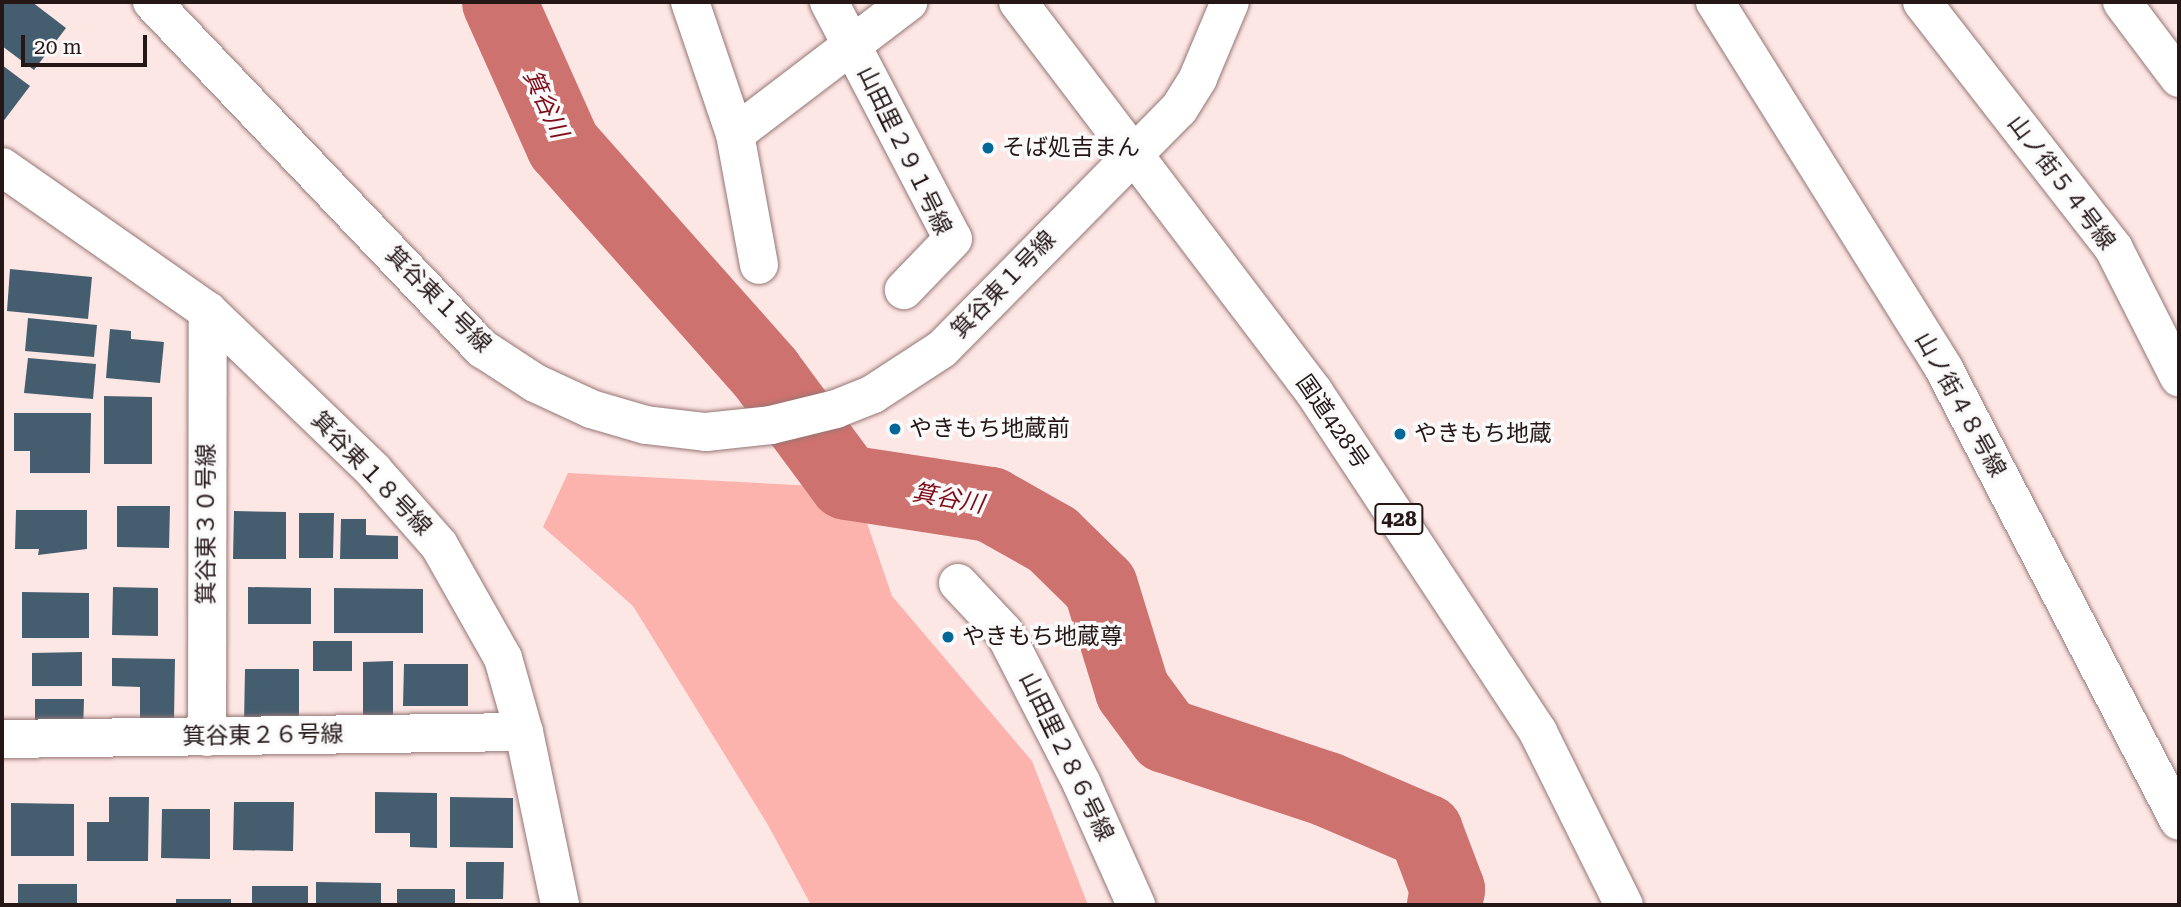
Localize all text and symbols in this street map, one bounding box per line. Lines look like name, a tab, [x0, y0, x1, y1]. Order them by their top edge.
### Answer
scale bar	[24, 21, 150, 65]
text: 20 m	[34, 35, 82, 59]
street label: 山田里２９１号線	[851, 62, 957, 240]
water label: 箕谷川	[517, 65, 573, 143]
street label: 山ノ街５４号線	[2002, 110, 2120, 256]
place label: そば処吉まん	[1002, 134, 1140, 162]
marker: そば処吉まん	[980, 140, 996, 156]
street label: 箕谷東１号線	[946, 226, 1062, 344]
street label: 箕谷東１号線	[379, 241, 497, 359]
street label: 山ノ街４８号線	[1909, 328, 2011, 482]
street label: 国道428号	[1290, 370, 1374, 474]
street label: 箕谷東１８号線	[305, 407, 437, 541]
place label: やきもち地蔵前	[909, 415, 1070, 443]
place label: やきもち地蔵	[1414, 420, 1552, 448]
marker: やきもち地蔵前	[887, 421, 903, 437]
marker: やきもち地蔵	[1392, 426, 1408, 442]
street label: 箕谷東３０号線	[193, 444, 221, 604]
water label: 箕谷川	[910, 479, 986, 519]
road number: 428	[1373, 502, 1425, 536]
place label: やきもち地蔵尊	[962, 623, 1123, 651]
marker: やきもち地蔵尊	[940, 629, 956, 645]
street label: 山田里２８６号線	[1013, 668, 1119, 846]
street label: 箕谷東２６号線	[182, 721, 344, 751]

